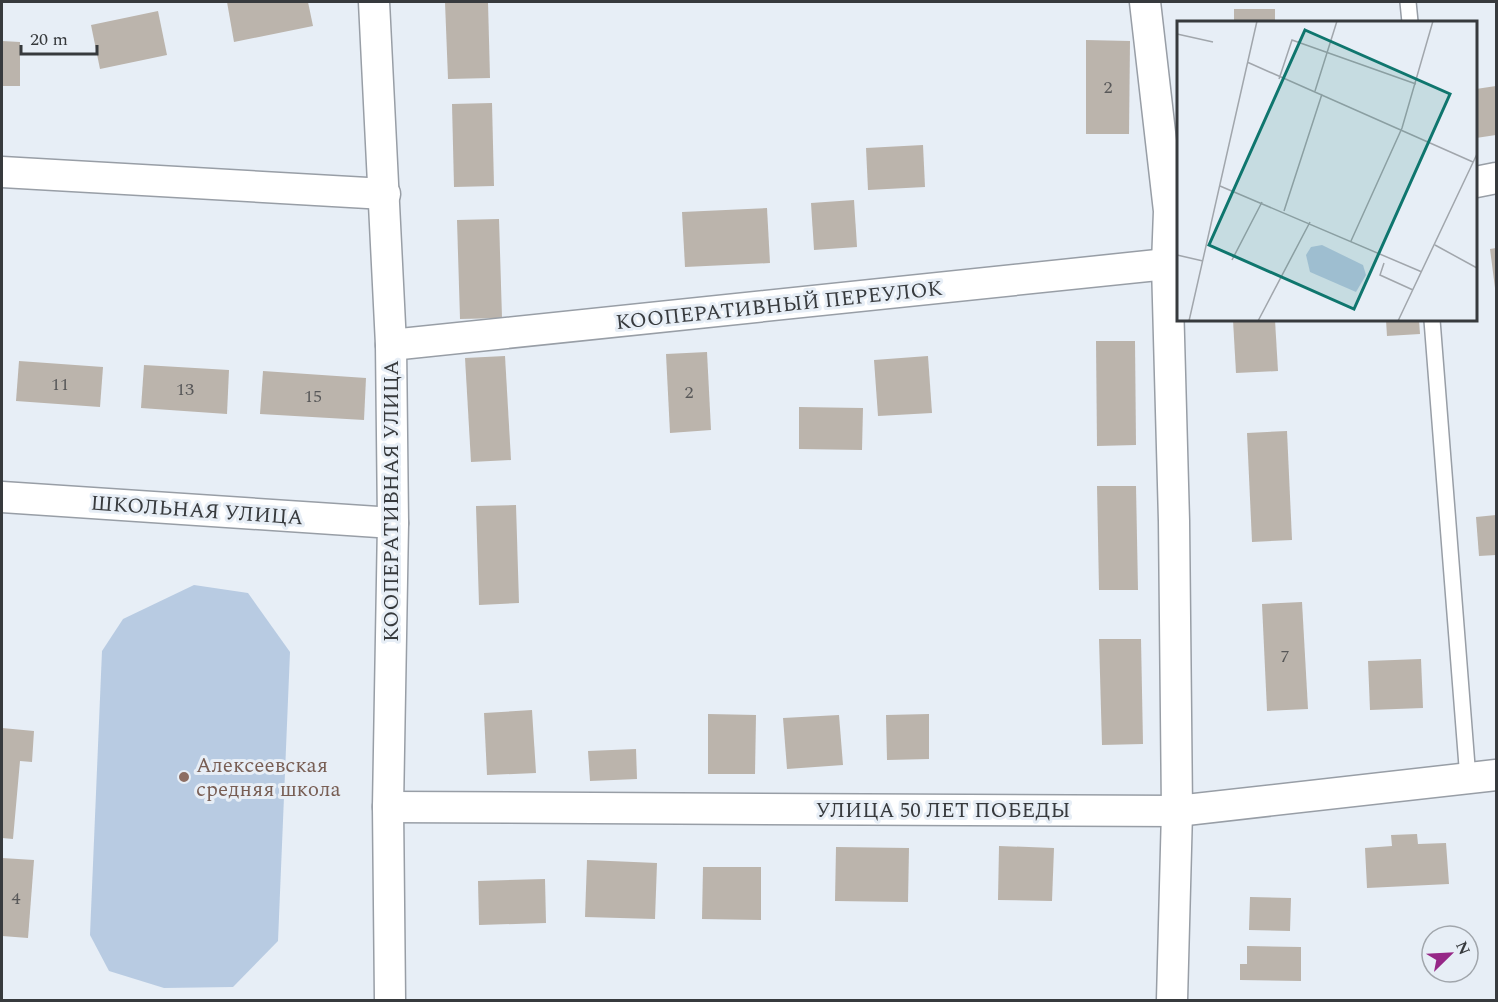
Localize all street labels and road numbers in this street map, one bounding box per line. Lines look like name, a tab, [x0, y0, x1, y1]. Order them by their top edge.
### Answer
street label: КООПЕРАТИВНЫЙ ПЕРЕУЛОК	[614, 273, 944, 339]
street label: КООПЕРАТИВНАЯ УЛИЦА	[376, 360, 408, 642]
street label: ШКОЛЬНАЯ УЛИЦА	[90, 488, 305, 534]
street label: УЛИЦА 50 ЛЕТ ПОБЕДЫ	[816, 795, 1070, 827]

